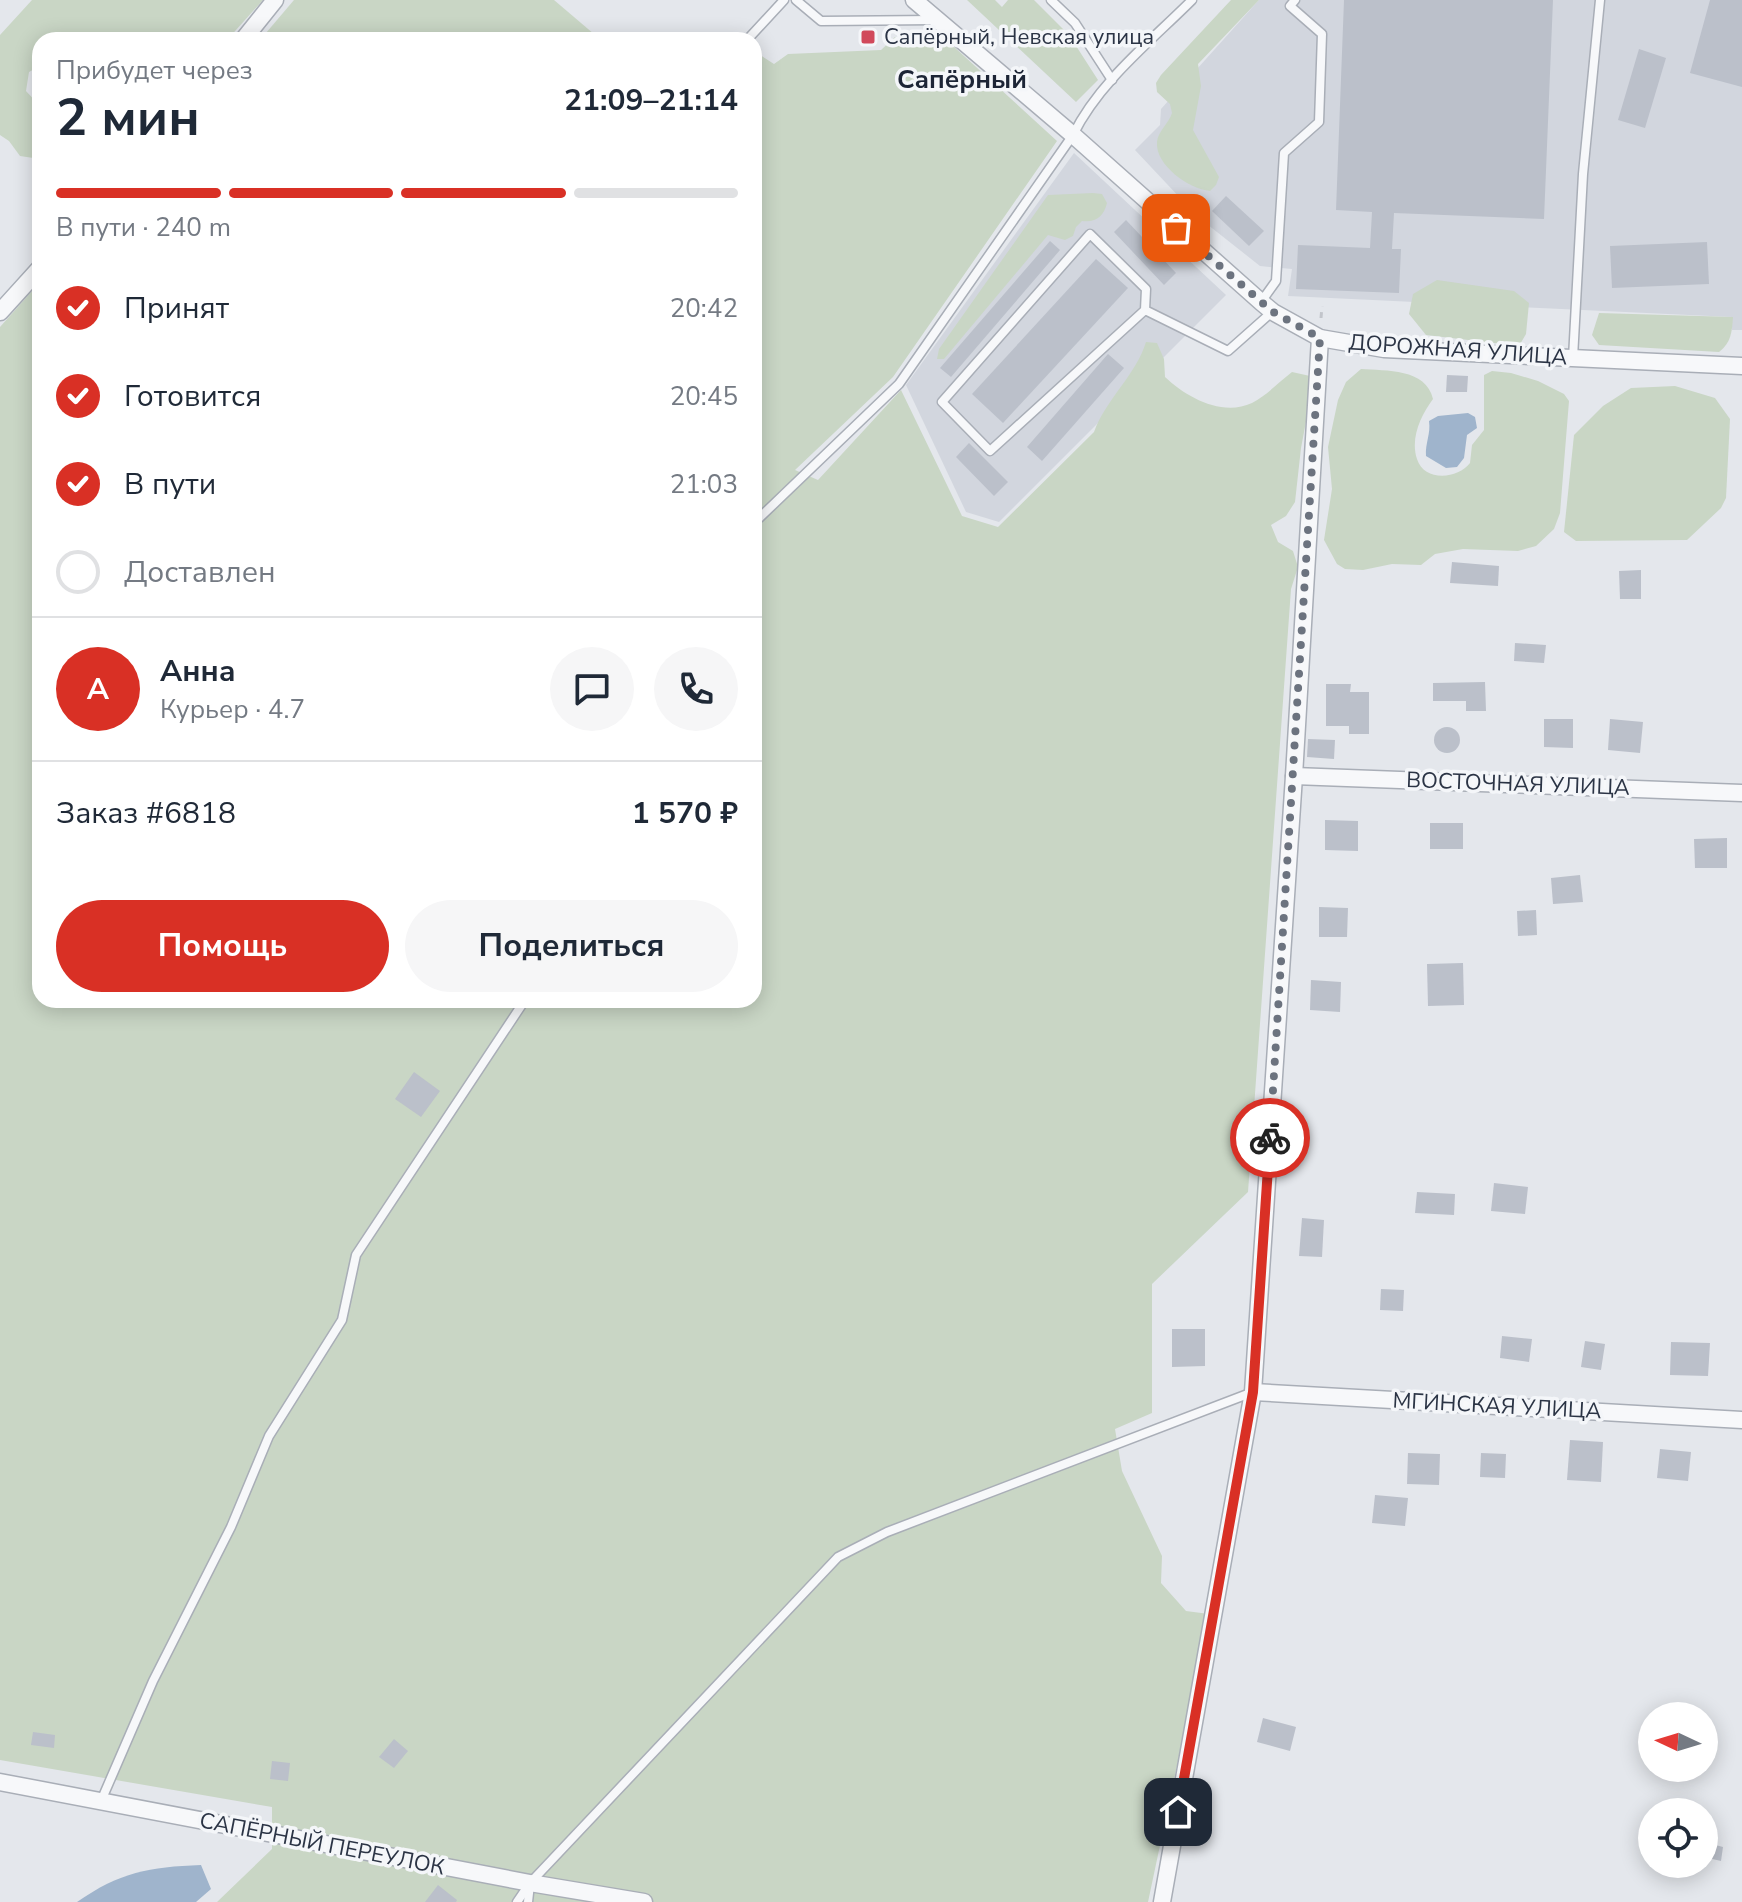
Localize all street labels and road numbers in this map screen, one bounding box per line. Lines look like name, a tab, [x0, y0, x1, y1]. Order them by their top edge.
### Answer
street label: ДОРОЖНАЯ УЛИЦА	[1348, 327, 1568, 373]
street label: ВОСТОЧНАЯ УЛИЦА	[1406, 765, 1630, 803]
street label: МГИНСКАЯ УЛИЦА	[1392, 1386, 1602, 1426]
street label: САПЁРНЫЙ ПЕРЕУЛОК	[197, 1806, 447, 1882]

